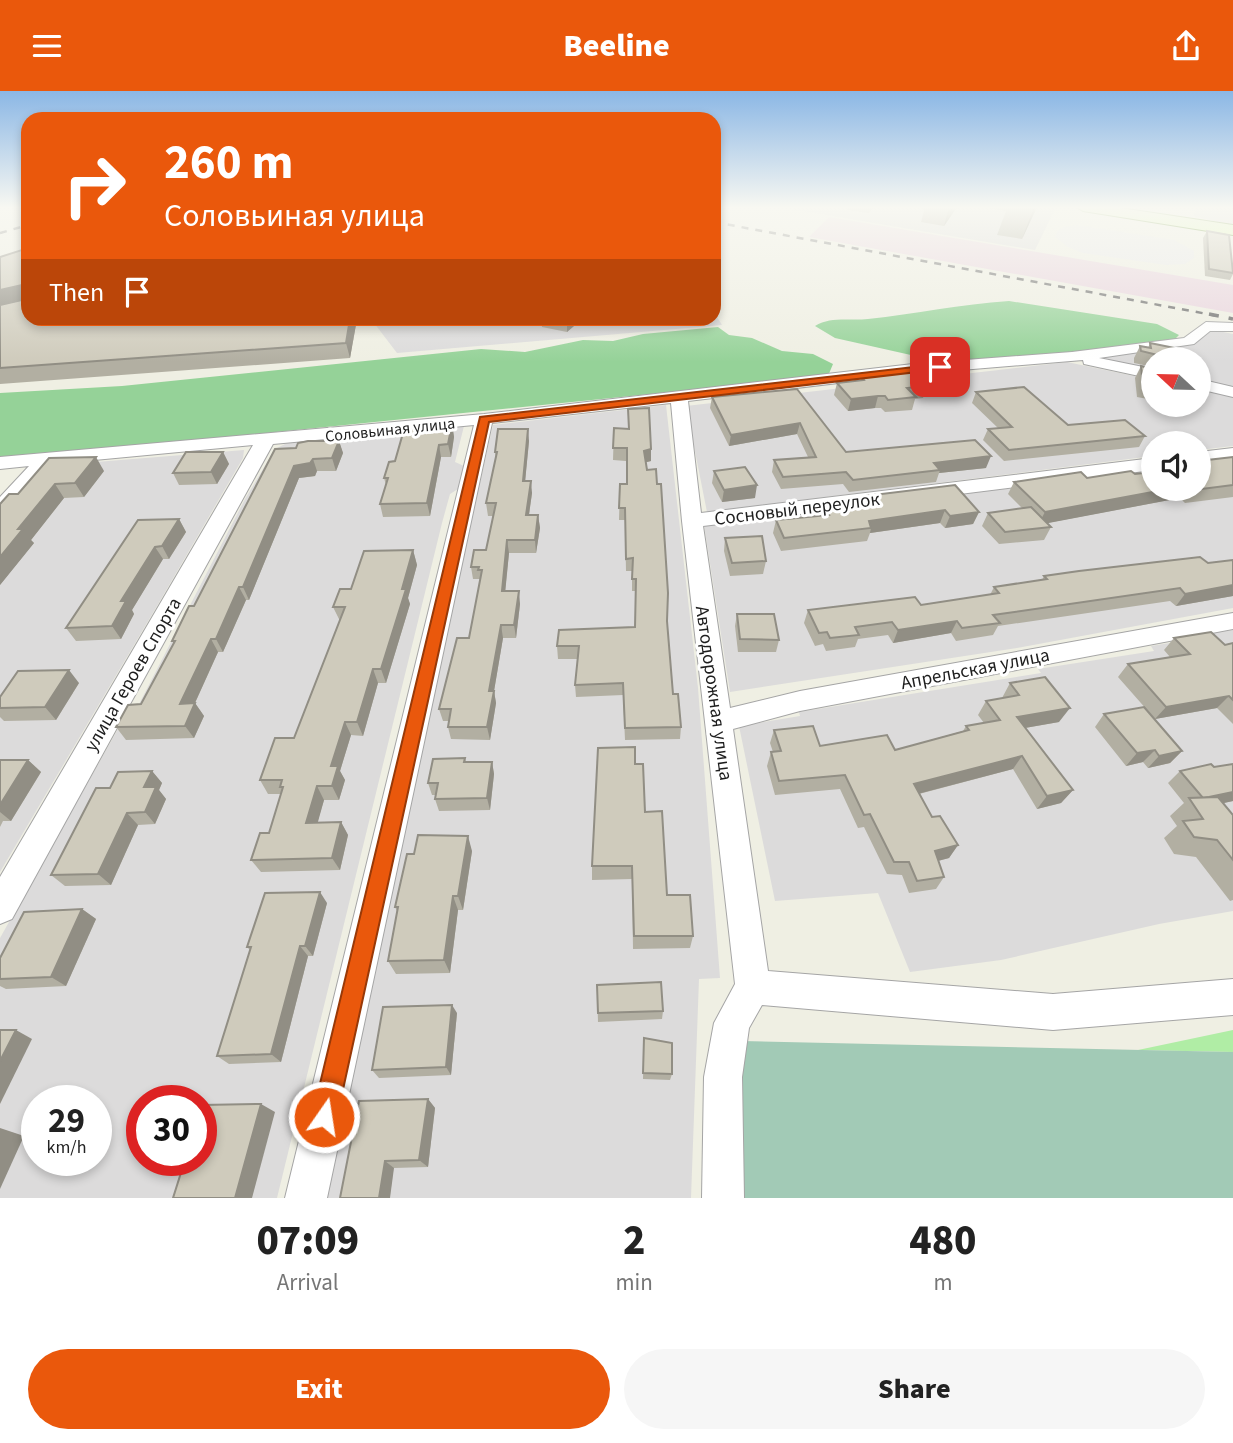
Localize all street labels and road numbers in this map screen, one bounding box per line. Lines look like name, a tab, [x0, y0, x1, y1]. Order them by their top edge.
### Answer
street label: Соловьиная улица	[324, 412, 456, 448]
street label: Сосновый переулок	[713, 486, 882, 533]
street label: улица Героев Спорта	[78, 593, 188, 757]
street label: Автодорожная улица	[688, 604, 739, 782]
street label: Апрельская улица	[899, 642, 1052, 697]

